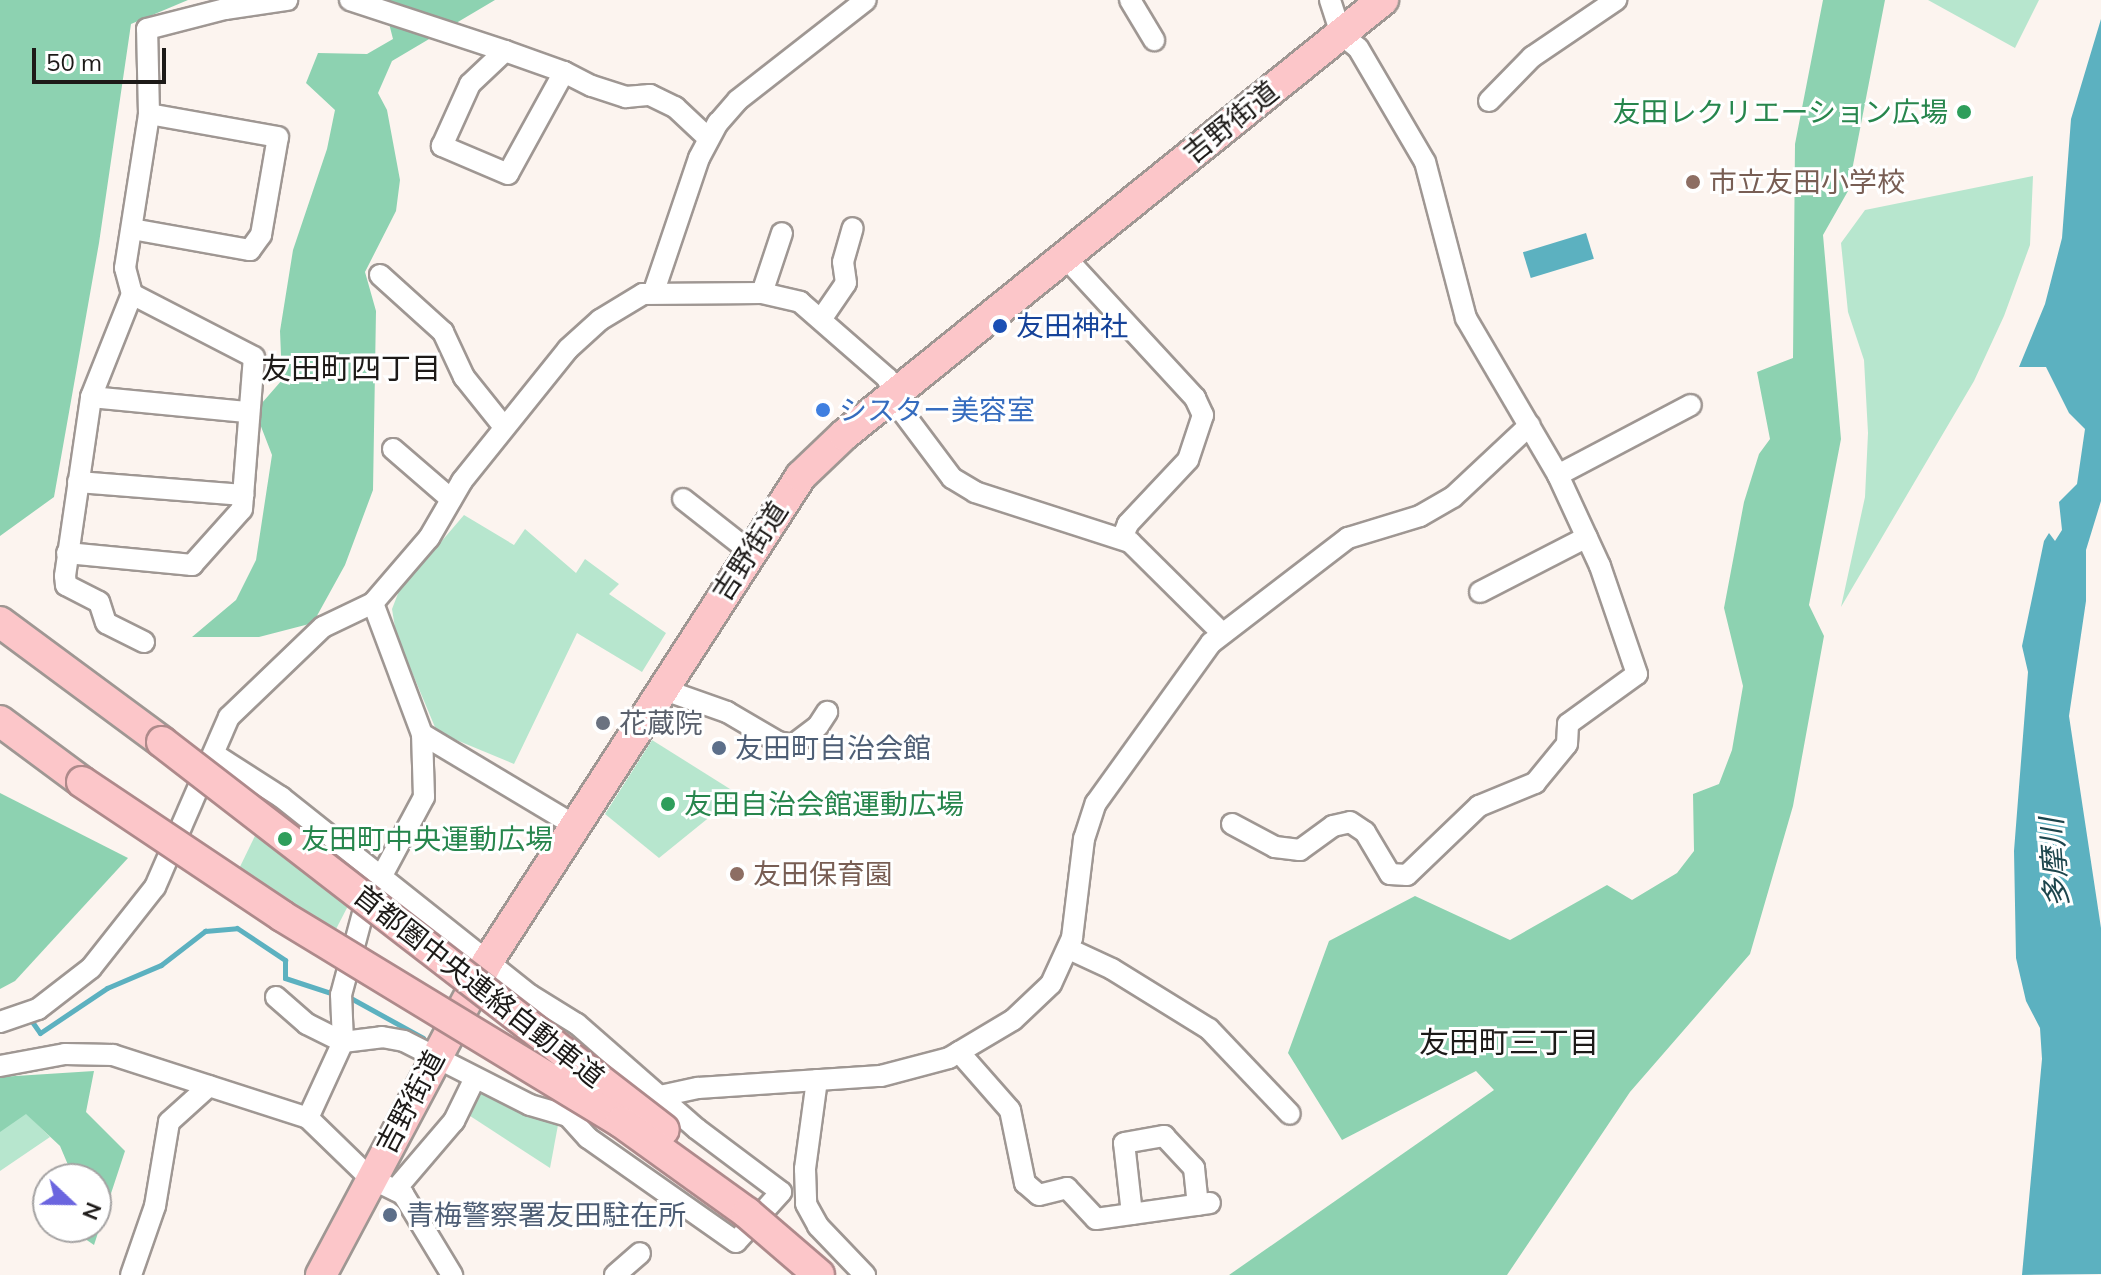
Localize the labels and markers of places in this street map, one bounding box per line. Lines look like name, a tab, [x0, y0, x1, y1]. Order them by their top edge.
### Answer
place label: 友田レクリエーション広場	[1612, 95, 1948, 129]
marker: 友田レクリエーション広場	[1955, 103, 1973, 121]
place label: 市立友田小学校	[1709, 165, 1905, 199]
marker: 市立友田小学校	[1684, 173, 1702, 191]
place label: 友田神社	[1016, 309, 1128, 343]
marker: 友田神社	[991, 317, 1009, 335]
place label: シスター美容室	[839, 393, 1035, 427]
marker: シスター美容室	[814, 401, 832, 419]
place label: 花蔵院	[619, 706, 703, 740]
marker: 花蔵院	[594, 714, 612, 732]
place label: 友田町自治会館	[735, 731, 931, 765]
marker: 友田町自治会館	[710, 739, 728, 757]
place label: 友田自治会館運動広場	[684, 787, 964, 821]
marker: 友田自治会館運動広場	[659, 795, 677, 813]
place label: 友田町中央運動広場	[301, 822, 553, 856]
marker: 友田町中央運動広場	[276, 830, 294, 848]
place label: 友田保育園	[753, 857, 893, 891]
marker: 友田保育園	[728, 865, 746, 883]
place label: 青梅警察署友田駐在所	[406, 1198, 686, 1232]
marker: 青梅警察署友田駐在所	[381, 1206, 399, 1224]

